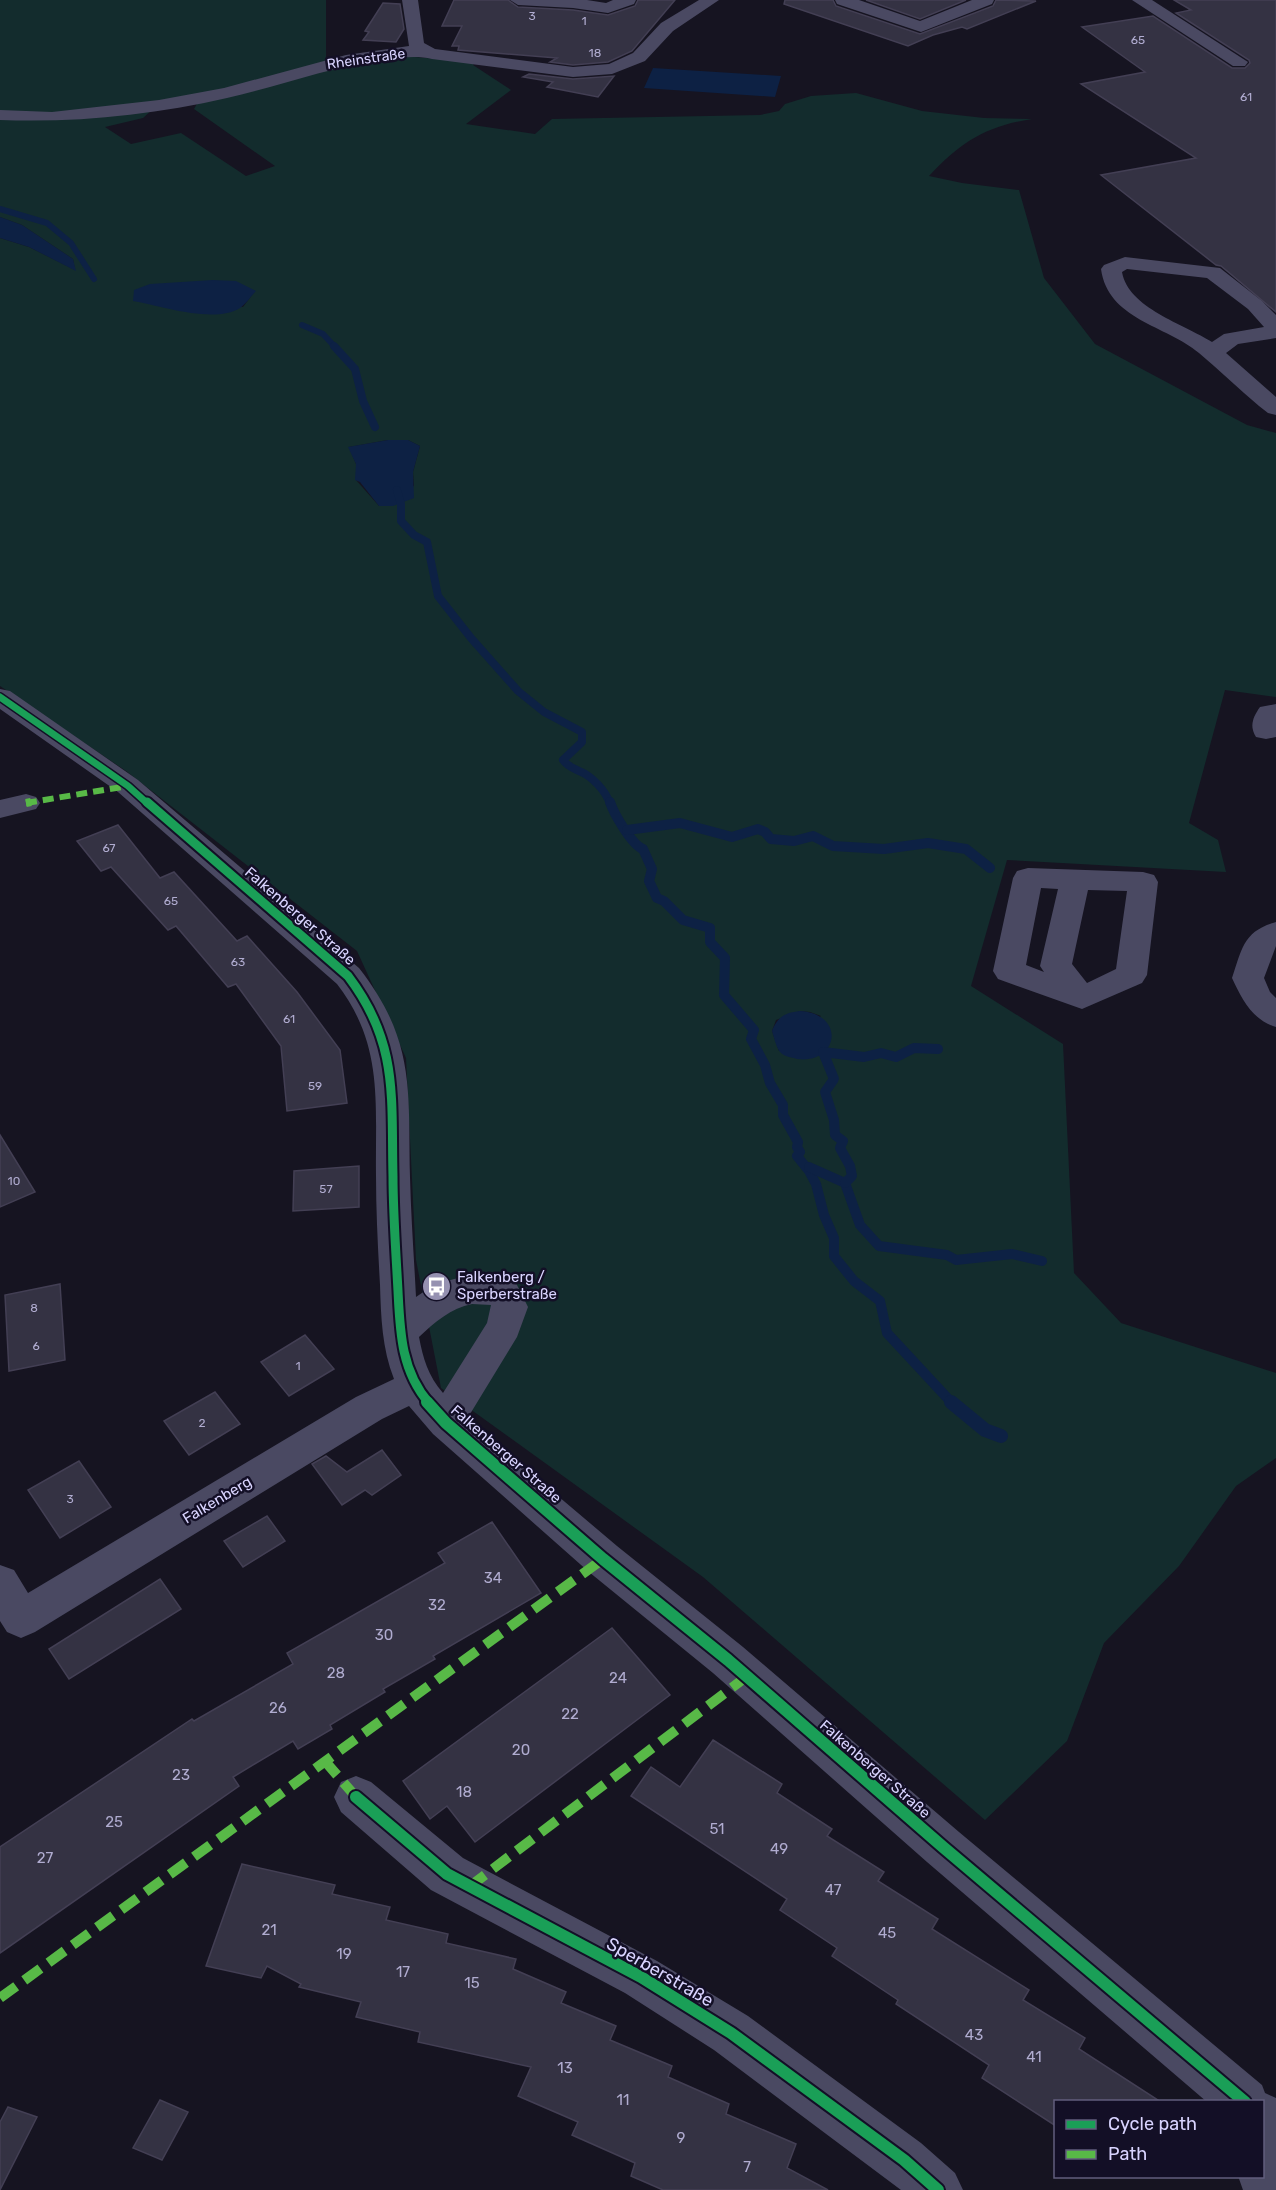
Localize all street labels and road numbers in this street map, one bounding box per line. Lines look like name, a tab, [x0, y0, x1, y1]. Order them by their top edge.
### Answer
street label: Rheinstraße	[326, 45, 406, 73]
street label: Falkenberger Straße	[241, 863, 359, 969]
street label: Falkenberger Straße	[447, 1401, 565, 1507]
street label: Falkenberg	[179, 1472, 255, 1528]
street label: Falkenberger Straße	[816, 1716, 934, 1822]
street label: Sperberstraße	[603, 1932, 717, 2012]

